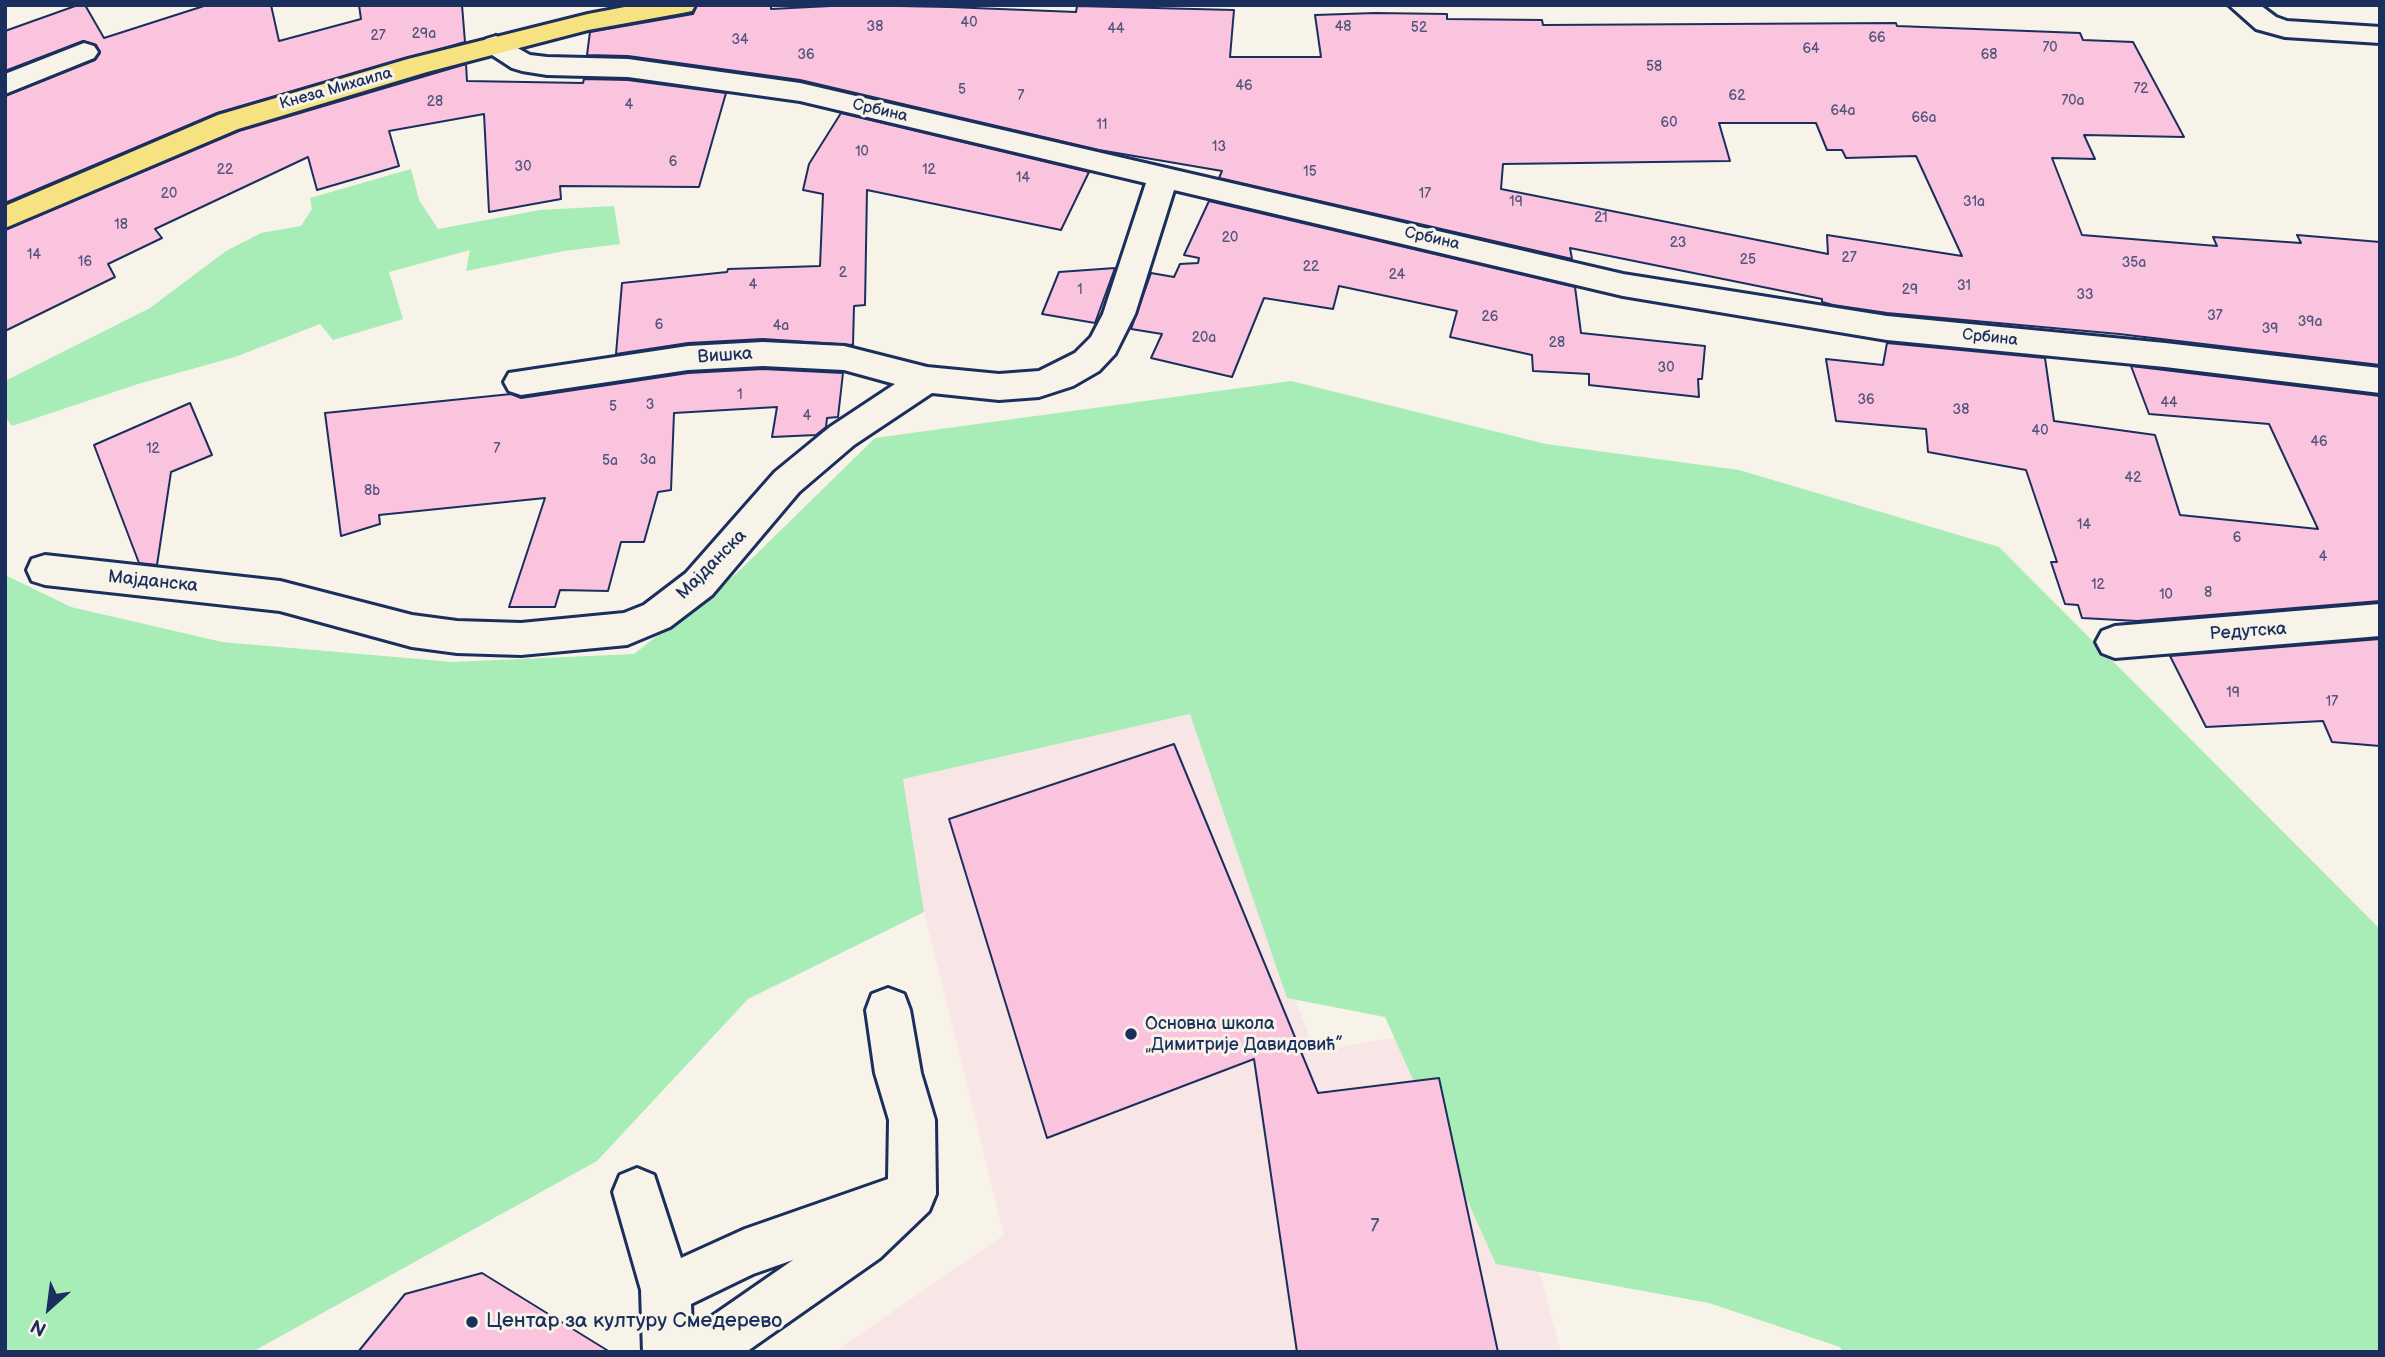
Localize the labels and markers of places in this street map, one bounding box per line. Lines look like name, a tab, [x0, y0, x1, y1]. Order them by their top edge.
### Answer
place label: Основна школа „Димитрије Давидовић”	[1145, 1013, 1343, 1056]
marker: Основна школа „Димитрије Давидовић”	[1123, 1026, 1139, 1042]
place label: Центар за културу Смедерево	[486, 1309, 782, 1335]
marker: Центар за културу Смедерево	[464, 1314, 480, 1330]

